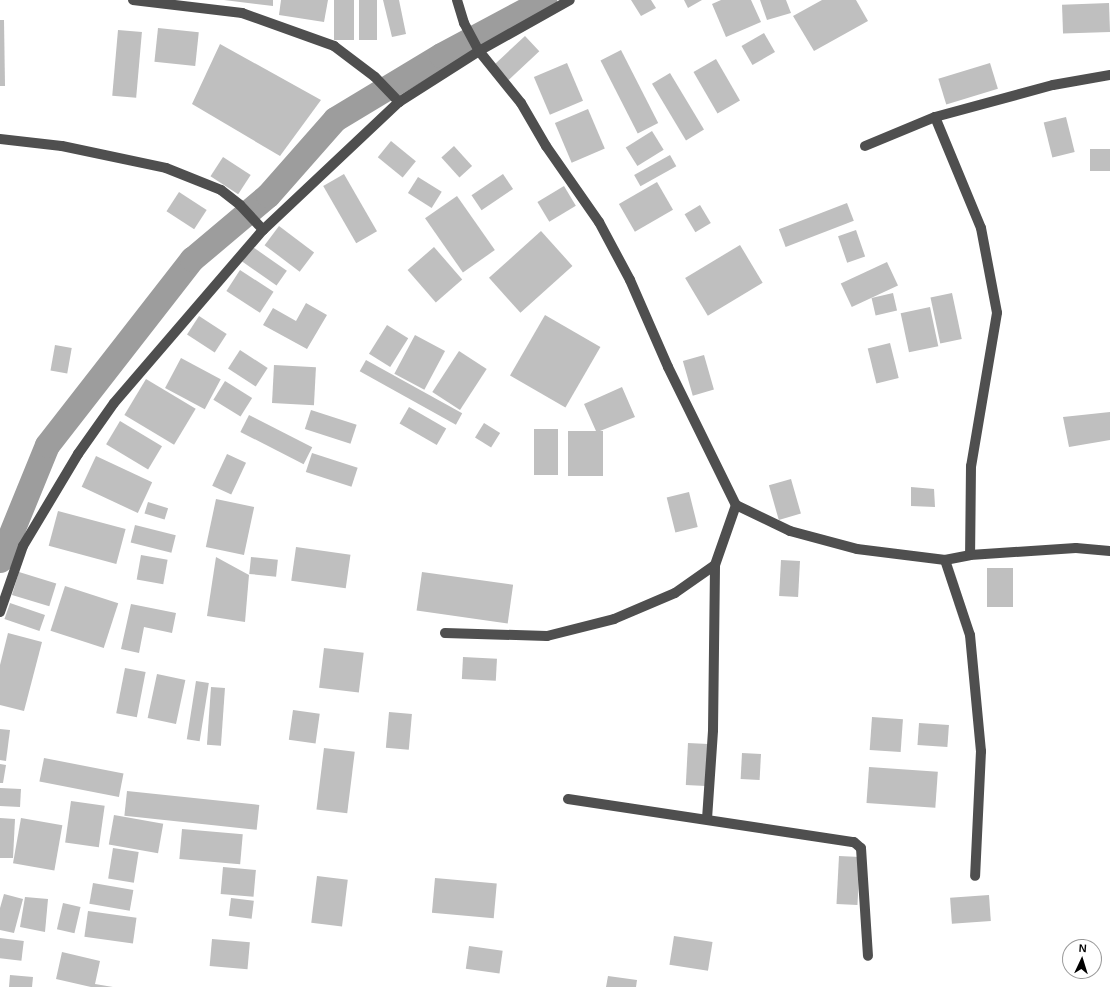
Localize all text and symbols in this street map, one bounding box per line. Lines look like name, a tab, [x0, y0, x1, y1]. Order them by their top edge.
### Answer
north arrow	[1062, 939, 1102, 979]
text: N	[1078, 942, 1087, 954]

